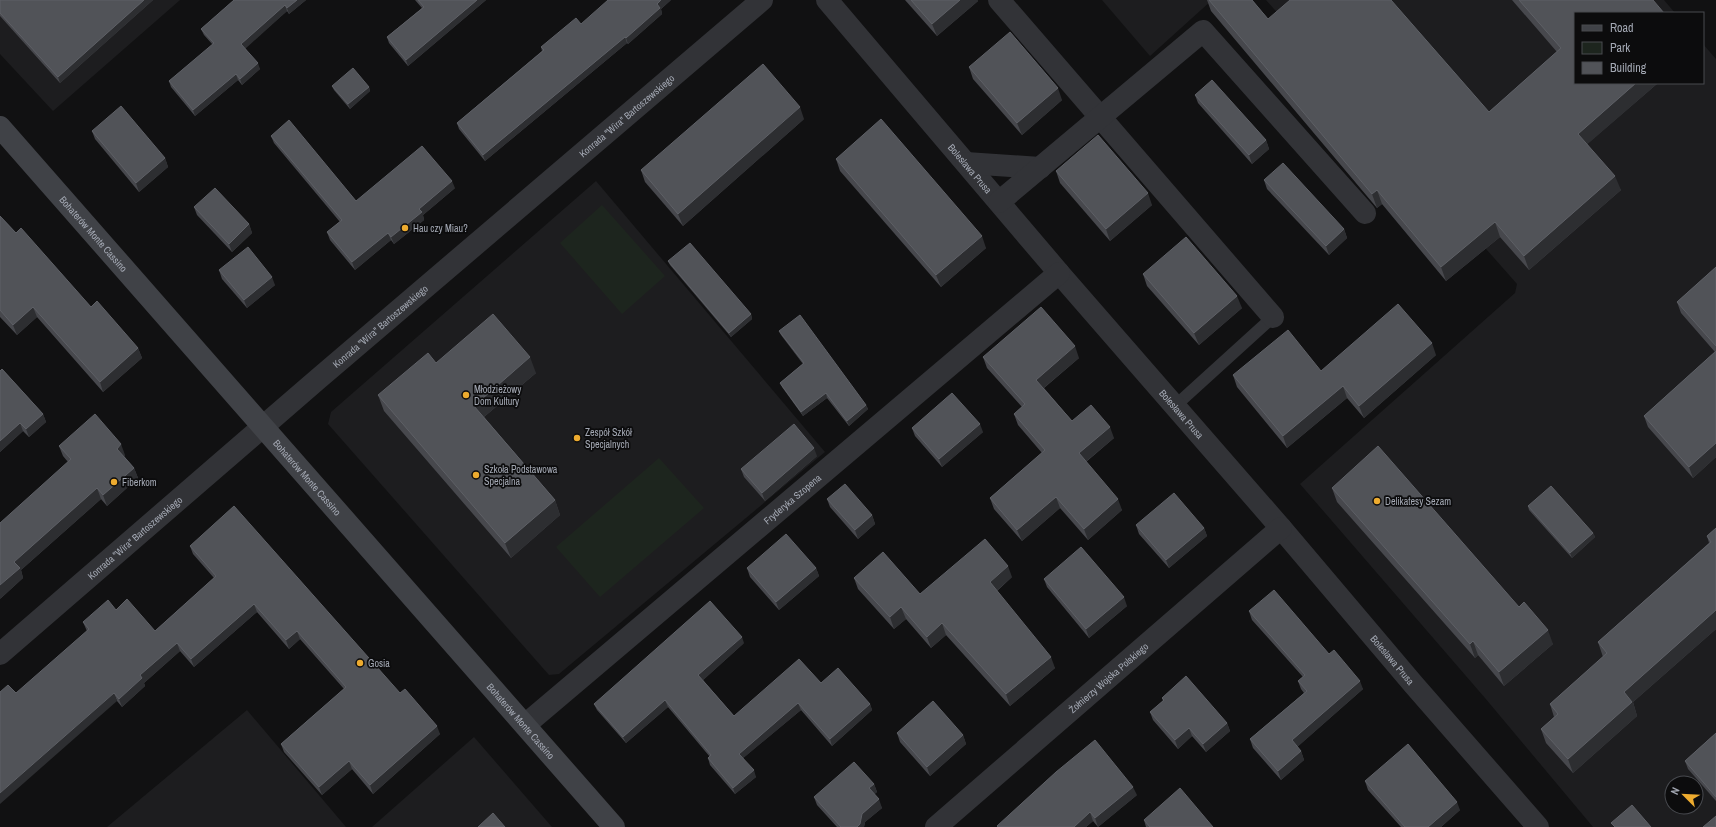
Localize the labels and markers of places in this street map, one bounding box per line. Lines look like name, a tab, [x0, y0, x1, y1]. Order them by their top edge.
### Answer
place label: Hau czy Miau?	[413, 222, 468, 235]
marker: Hau czy Miau?	[400, 223, 410, 233]
place label: Młodzieżowy Dom Kultury	[474, 383, 522, 408]
marker: Młodzieżowy Dom Kultury	[461, 390, 471, 400]
place label: Zespół Szkół Specjalnych	[585, 426, 633, 451]
marker: Zespół Szkół Specjalnych	[572, 433, 582, 443]
place label: Szkoła Podstawowa Specjalna	[484, 463, 558, 488]
marker: Szkoła Podstawowa Specjalna	[471, 470, 481, 480]
place label: Fiberkom	[122, 476, 157, 489]
marker: Fiberkom	[109, 477, 119, 487]
place label: Delikatesy Sezam	[1385, 495, 1451, 508]
marker: Delikatesy Sezam	[1372, 496, 1382, 506]
place label: Gosia	[368, 657, 390, 670]
marker: Gosia	[355, 658, 365, 668]

